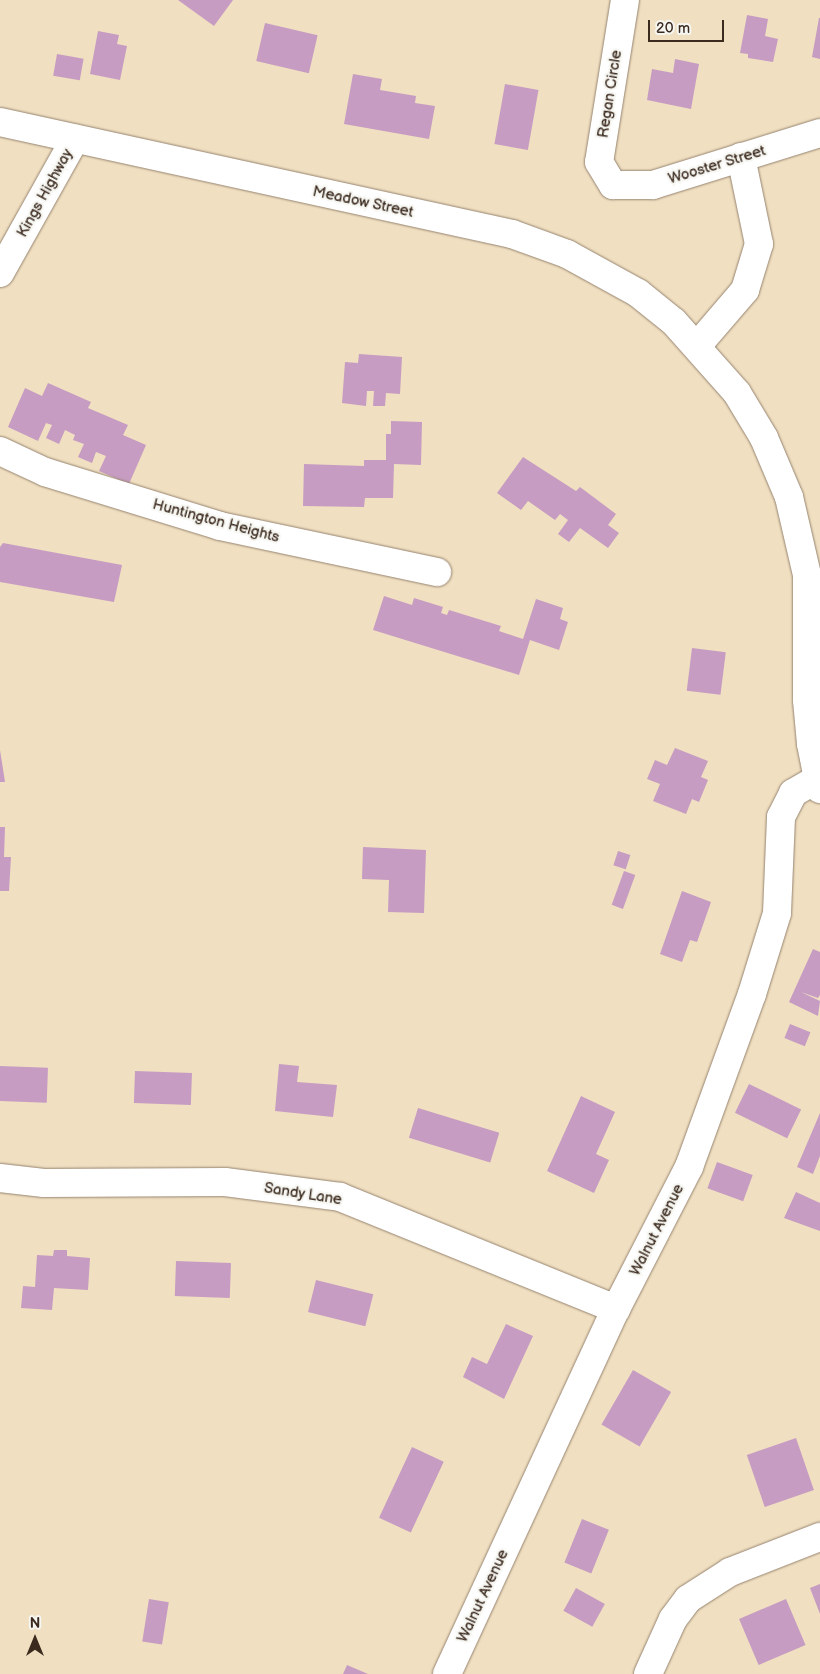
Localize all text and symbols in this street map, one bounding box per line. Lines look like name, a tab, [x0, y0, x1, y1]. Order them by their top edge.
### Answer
scale bar	[650, 10, 726, 42]
text: 20 m	[656, 19, 690, 38]
street label: Regan Circle	[594, 49, 626, 139]
street label: Wooster Street	[666, 142, 768, 188]
street label: Kings Highway	[13, 146, 77, 240]
street label: Meadow Street	[311, 183, 415, 221]
street label: Huntington Heights	[151, 495, 281, 547]
street label: Sandy Lane	[262, 1179, 344, 1209]
street label: Walnut Avenue	[626, 1181, 688, 1279]
street label: Walnut Avenue	[454, 1547, 512, 1645]
north arrow	[10, 1614, 60, 1664]
text: N	[30, 1615, 40, 1632]

